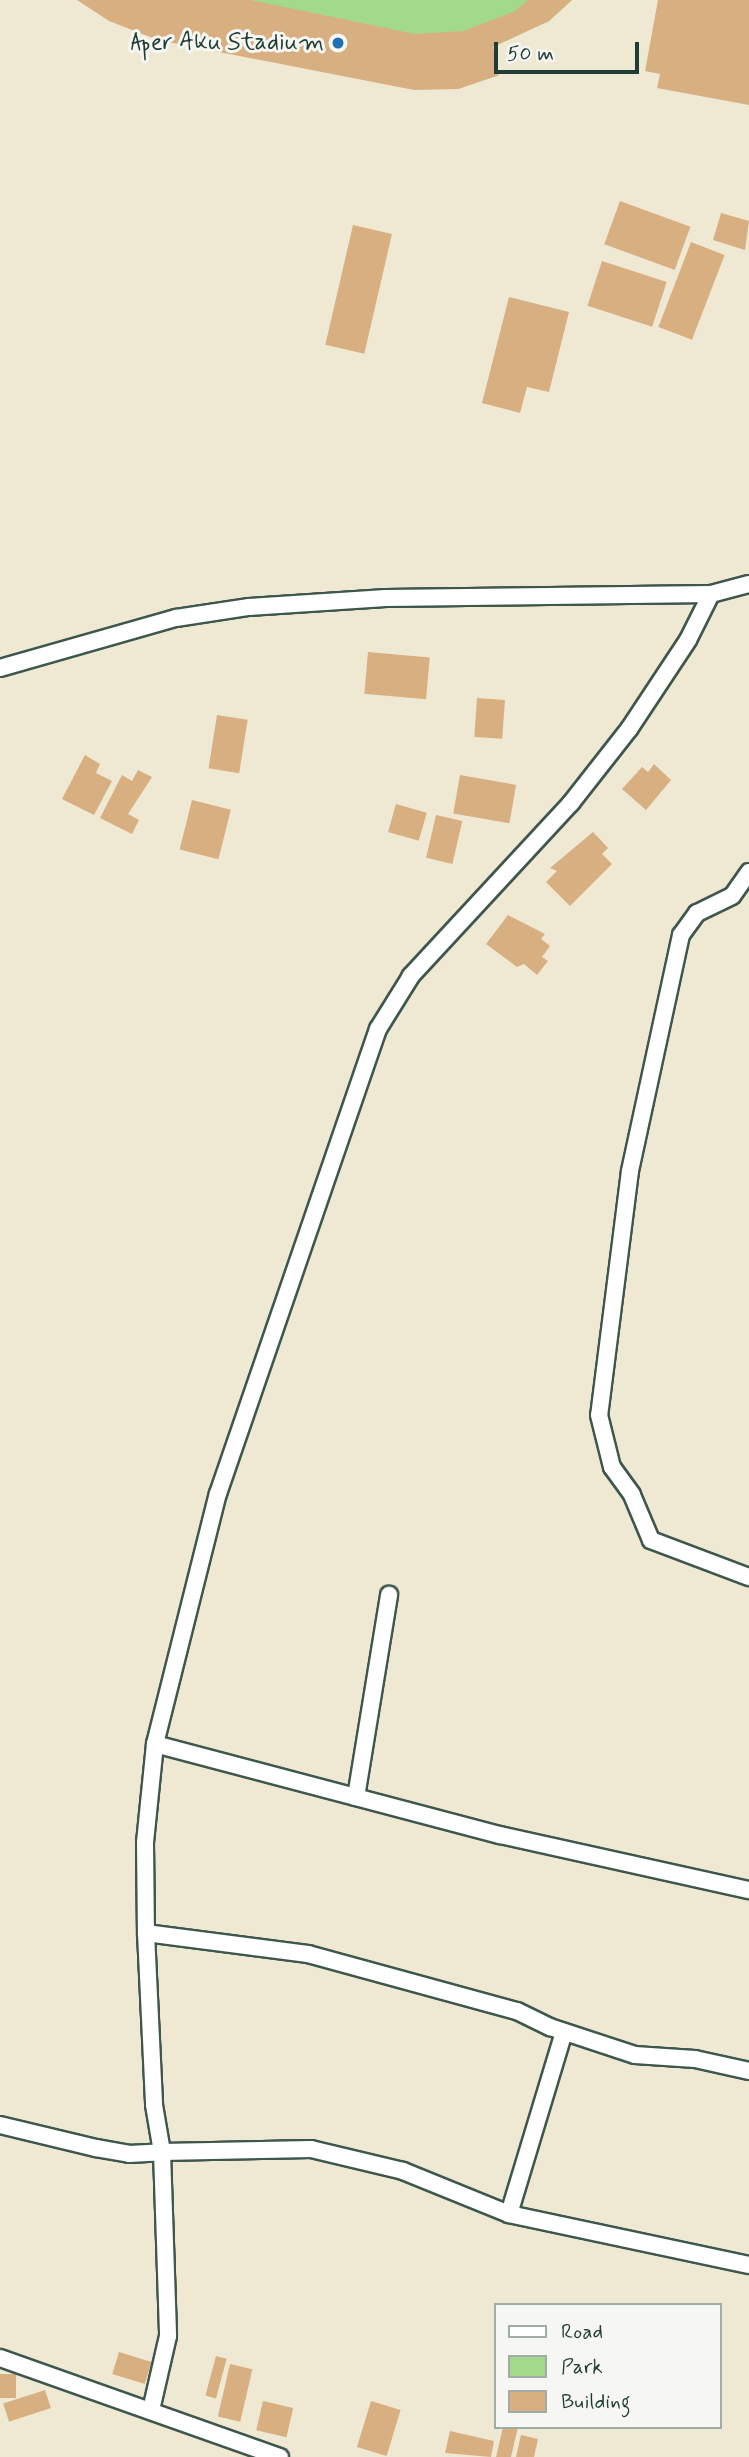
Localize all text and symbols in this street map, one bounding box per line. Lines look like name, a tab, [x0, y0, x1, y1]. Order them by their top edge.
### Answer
scale bar	[497, 28, 642, 72]
place label: Aper Aku Stadium	[148, 29, 324, 57]
marker: Aper Aku Stadium	[330, 35, 346, 51]
text: 50 m	[507, 40, 554, 68]
legend	[494, 2303, 721, 2429]
text: Road	[561, 2318, 603, 2346]
text: Park	[561, 2353, 603, 2381]
text: Building	[561, 2388, 631, 2416]

